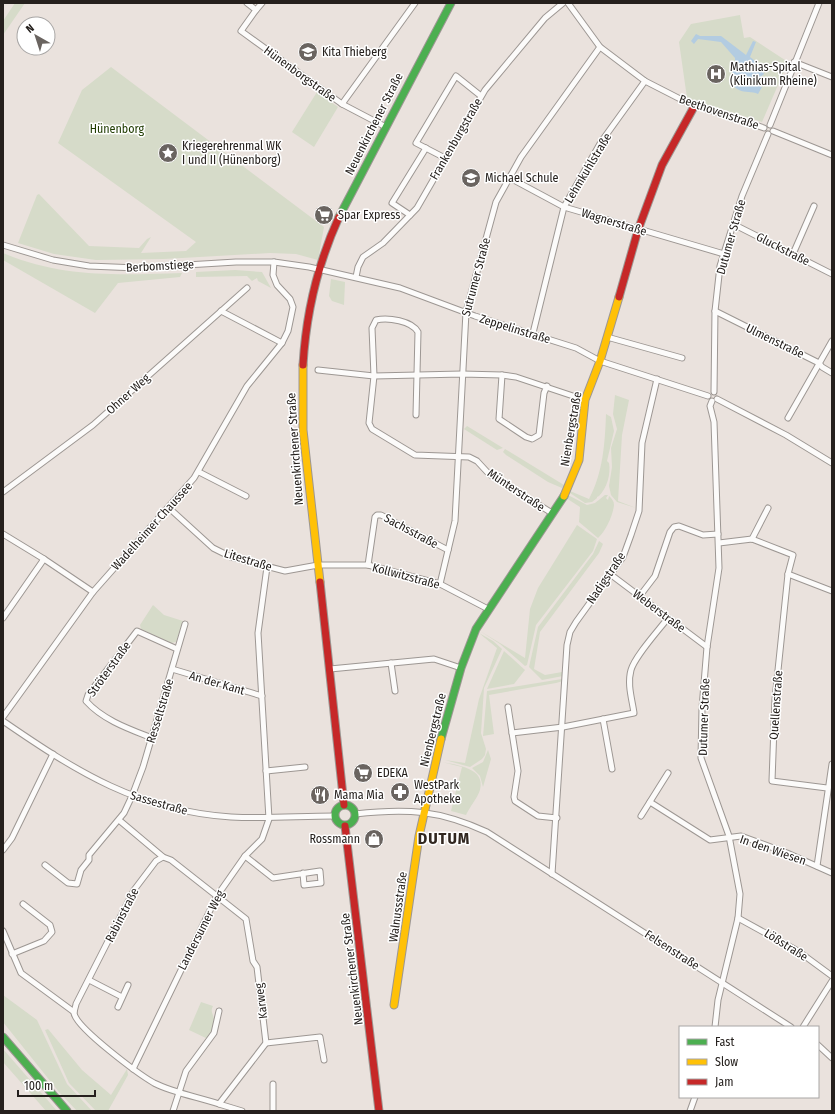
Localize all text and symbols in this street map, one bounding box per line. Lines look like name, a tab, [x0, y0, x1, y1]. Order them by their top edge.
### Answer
north arrow	[16, 16, 56, 56]
text: N	[23, 21, 37, 36]
school or university icon: Kita Thieberg	[297, 41, 319, 63]
street label: Hünenborgstraße	[261, 43, 339, 105]
place label: Kita Thieberg	[322, 45, 387, 59]
place label: Mathias-Spital (Klinikum Rheine)	[730, 60, 817, 88]
hospital icon: Mathias-Spital (Klinikum Rheine)	[705, 63, 727, 85]
street label: Neuenkirchener Straße	[342, 71, 406, 177]
street label: Beethovenstraße	[677, 92, 761, 132]
street label: Frankenburgstraße	[427, 96, 485, 182]
park label: Hünenborg	[90, 122, 145, 136]
street label: Lehmkuhlstraße	[562, 131, 614, 205]
place label: Kriegerehrenmal WK I und II (Hünenborg)	[182, 139, 282, 167]
place icon: Kriegerehrenmal WK I und II (Hünenborg)	[157, 142, 179, 164]
school or university icon: Michael Schule	[460, 167, 482, 189]
place label: Michael Schule	[485, 171, 559, 185]
street label: Dutumer Straße	[714, 198, 748, 276]
supermarket icon: Spar Express	[313, 204, 335, 226]
street label: Wagnerstraße	[580, 205, 648, 239]
place label: Spar Express	[338, 208, 400, 222]
street label: Gluckstraße	[754, 230, 812, 268]
street label: Sutrumer Straße	[459, 236, 493, 318]
street label: Berbomstiege	[126, 257, 194, 275]
street label: Zeppelinstraße	[478, 312, 552, 346]
street label: Ulmenstraße	[744, 321, 806, 361]
street label: Ohner Weg	[103, 371, 153, 417]
street label: Nienbergstraße	[558, 391, 584, 467]
street label: Neuenkirchener Straße	[284, 392, 306, 506]
street label: Münterstraße	[485, 466, 547, 514]
street label: Wadelheimer Chaussee	[109, 479, 195, 573]
street label: Sachsstraße	[381, 511, 441, 551]
street label: Litestraße	[222, 546, 274, 574]
street label: Nadigstraße	[584, 549, 628, 606]
street label: Kollwitzstraße	[371, 560, 441, 592]
street label: Weberstraße	[630, 587, 688, 635]
street label: Ströterstraße	[84, 639, 134, 699]
street label: An der Kant	[188, 668, 247, 698]
street label: Quellenstraße	[767, 670, 785, 740]
street label: Resseltstraße	[144, 677, 176, 745]
street label: Dutumer Straße	[696, 678, 712, 756]
street label: Nienbergstraße	[417, 692, 449, 768]
supermarket icon: EDEKA	[352, 762, 374, 784]
place label: EDEKA	[377, 766, 409, 780]
place label: WestPark Apotheke	[414, 778, 461, 806]
pharmacy icon: WestPark Apotheke	[389, 781, 411, 803]
restaurant icon: Mama Mia	[309, 784, 331, 806]
street label: Sassestraße	[129, 788, 189, 818]
place label: Mama Mia	[334, 788, 384, 802]
shop icon: Rossmann	[363, 828, 385, 850]
district label: DUTUM	[418, 829, 470, 848]
place label: Rossmann	[309, 832, 360, 846]
street label: In den Wiesen	[738, 832, 808, 868]
street label: Walnussstraße	[386, 871, 410, 943]
street label: Rabinstraße	[102, 885, 142, 945]
street label: Landersumer Weg	[175, 887, 227, 972]
street label: Neuenkirchener Straße	[338, 912, 366, 1026]
street label: Lößstraße	[762, 926, 810, 964]
street label: Felsenstraße	[642, 927, 702, 973]
street label: Karweg	[252, 982, 270, 1020]
legend	[679, 1026, 819, 1098]
text: Fast	[715, 1035, 734, 1049]
text: Slow	[715, 1055, 738, 1069]
scale bar	[18, 1072, 95, 1098]
text: Jam	[715, 1075, 733, 1089]
text: 100 m	[24, 1079, 53, 1093]

